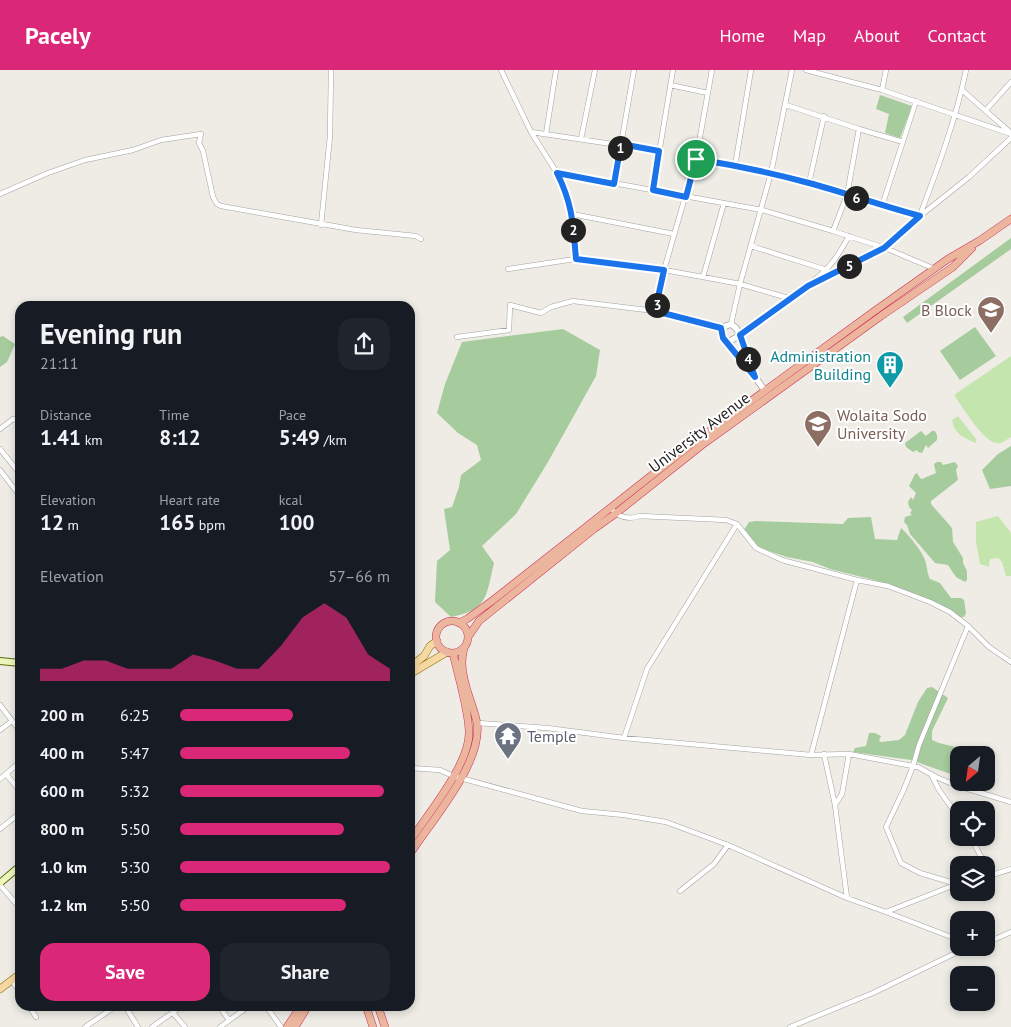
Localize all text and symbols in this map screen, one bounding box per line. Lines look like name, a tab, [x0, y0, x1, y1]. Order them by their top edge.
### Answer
text: Pacely	[25, 20, 91, 51]
text: Home	[719, 24, 765, 47]
text: Map	[793, 24, 826, 47]
text: About	[854, 24, 900, 47]
text: Contact	[928, 24, 986, 47]
pin: 1	[608, 136, 632, 160]
pin	[675, 138, 717, 180]
text: 1	[617, 139, 624, 157]
icon: arrive	[682, 145, 710, 173]
pin: 6	[844, 186, 868, 210]
text: 6	[853, 189, 860, 207]
pin: 2	[560, 218, 586, 242]
text: 2	[570, 221, 577, 239]
pin: 5	[836, 254, 862, 278]
text: 5	[846, 257, 853, 275]
pin: 3	[644, 292, 670, 318]
school or university icon: B Block	[976, 295, 1006, 334]
text: 3	[654, 296, 661, 314]
place label: B Block	[921, 300, 972, 320]
text: Evening run	[40, 315, 182, 352]
button: share	[338, 318, 390, 370]
pin: 4	[736, 346, 760, 372]
place label: Administration Building	[770, 346, 871, 384]
text: 4	[745, 350, 752, 368]
building icon: Administration Building	[875, 350, 905, 389]
text: 21:11	[40, 353, 78, 373]
street label: University Avenue	[644, 387, 754, 477]
place label: Wolaita Sodo University	[837, 405, 927, 443]
text: Distance	[40, 406, 91, 424]
text: Time	[159, 406, 189, 424]
text: Pace	[279, 406, 306, 424]
school or university icon: Wolaita Sodo University	[803, 409, 833, 448]
text: 1.41	[40, 424, 81, 451]
text: 8:12	[159, 424, 201, 451]
text: 5:49	[279, 424, 320, 451]
text: km	[81, 431, 103, 449]
text: /km	[320, 431, 347, 449]
text: Elevation	[40, 491, 96, 509]
text: Heart rate	[159, 491, 220, 509]
text: kcal	[279, 491, 303, 509]
text: 12	[40, 509, 64, 536]
text: 165	[159, 509, 195, 536]
text: 100	[279, 509, 314, 536]
text: m	[64, 516, 79, 534]
text: bpm	[195, 516, 225, 534]
text: Elevation	[40, 566, 104, 586]
text: 57–66 m	[328, 566, 390, 586]
text: 200 m	[40, 705, 84, 725]
text: 6:25	[120, 705, 150, 725]
temple icon: Temple	[493, 721, 523, 760]
place label: Temple	[527, 726, 576, 746]
text: 400 m	[40, 743, 84, 763]
text: 5:47	[120, 743, 150, 763]
north arrow	[950, 746, 995, 791]
map controls	[950, 746, 995, 1011]
text: 600 m	[40, 781, 84, 801]
text: 5:32	[120, 781, 150, 801]
button: locate	[950, 801, 995, 846]
text: 800 m	[40, 819, 84, 839]
text: 5:50	[120, 819, 150, 839]
button: layers	[950, 856, 995, 901]
text: 1.0 km	[40, 857, 87, 877]
text: 5:30	[120, 857, 150, 877]
text: 1.2 km	[40, 895, 87, 915]
text: 5:50	[120, 895, 150, 915]
button: +	[950, 911, 995, 956]
button: Save	[40, 943, 210, 1001]
button: Share	[220, 943, 390, 1001]
button: −	[950, 966, 995, 1011]

